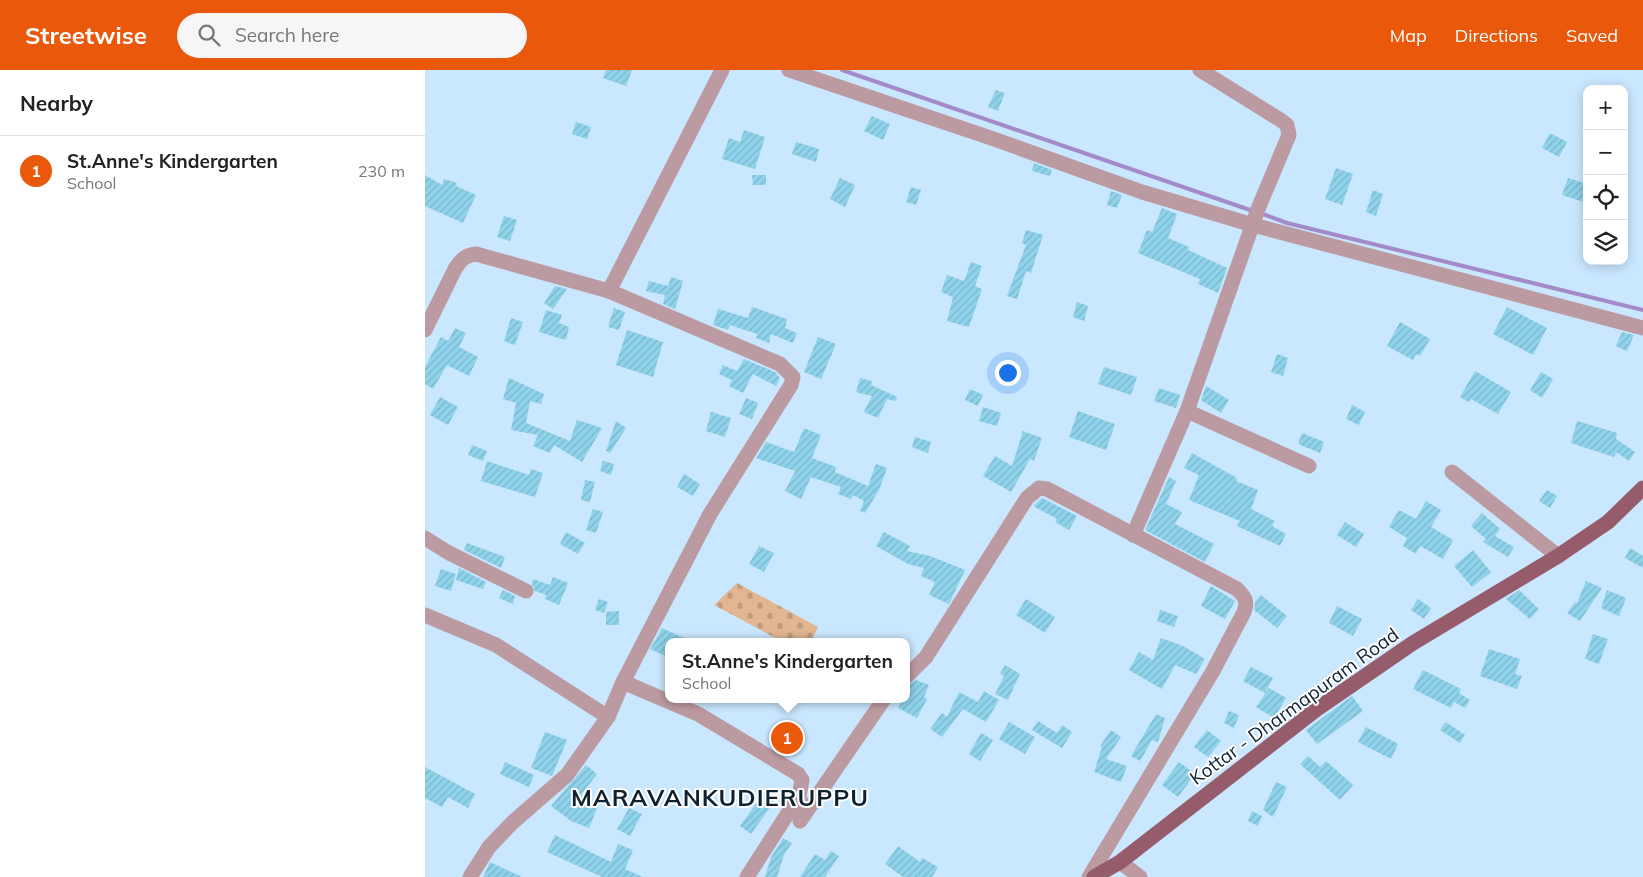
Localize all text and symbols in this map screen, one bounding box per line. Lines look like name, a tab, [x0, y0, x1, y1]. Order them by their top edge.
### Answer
search box	[177, 13, 527, 58]
text: Streetwise	[25, 20, 147, 50]
icon: search	[195, 21, 223, 49]
text: Search here	[235, 23, 339, 47]
text: Map	[1390, 24, 1427, 47]
text: Directions	[1455, 24, 1538, 47]
text: Saved	[1566, 24, 1618, 47]
map controls	[1583, 85, 1628, 265]
button: +	[1583, 85, 1628, 130]
text: Nearby	[20, 90, 93, 116]
button: −	[1583, 130, 1628, 175]
text: St.Anne's Kindergarten	[67, 149, 278, 173]
text: 1	[31, 161, 41, 181]
text: 230 m	[358, 161, 405, 181]
text: School	[67, 173, 116, 193]
button: locate	[1583, 175, 1628, 220]
button: layers	[1583, 220, 1628, 265]
your location	[995, 360, 1021, 386]
street label: Kottar - Dharmapuram Road	[1185, 622, 1403, 790]
popup	[665, 638, 910, 703]
text: St.Anne's Kindergarten	[682, 649, 893, 673]
text: School	[682, 673, 731, 693]
pin: 1	[771, 719, 803, 757]
district label: MARAVANKUDIERUPPU	[571, 782, 869, 812]

